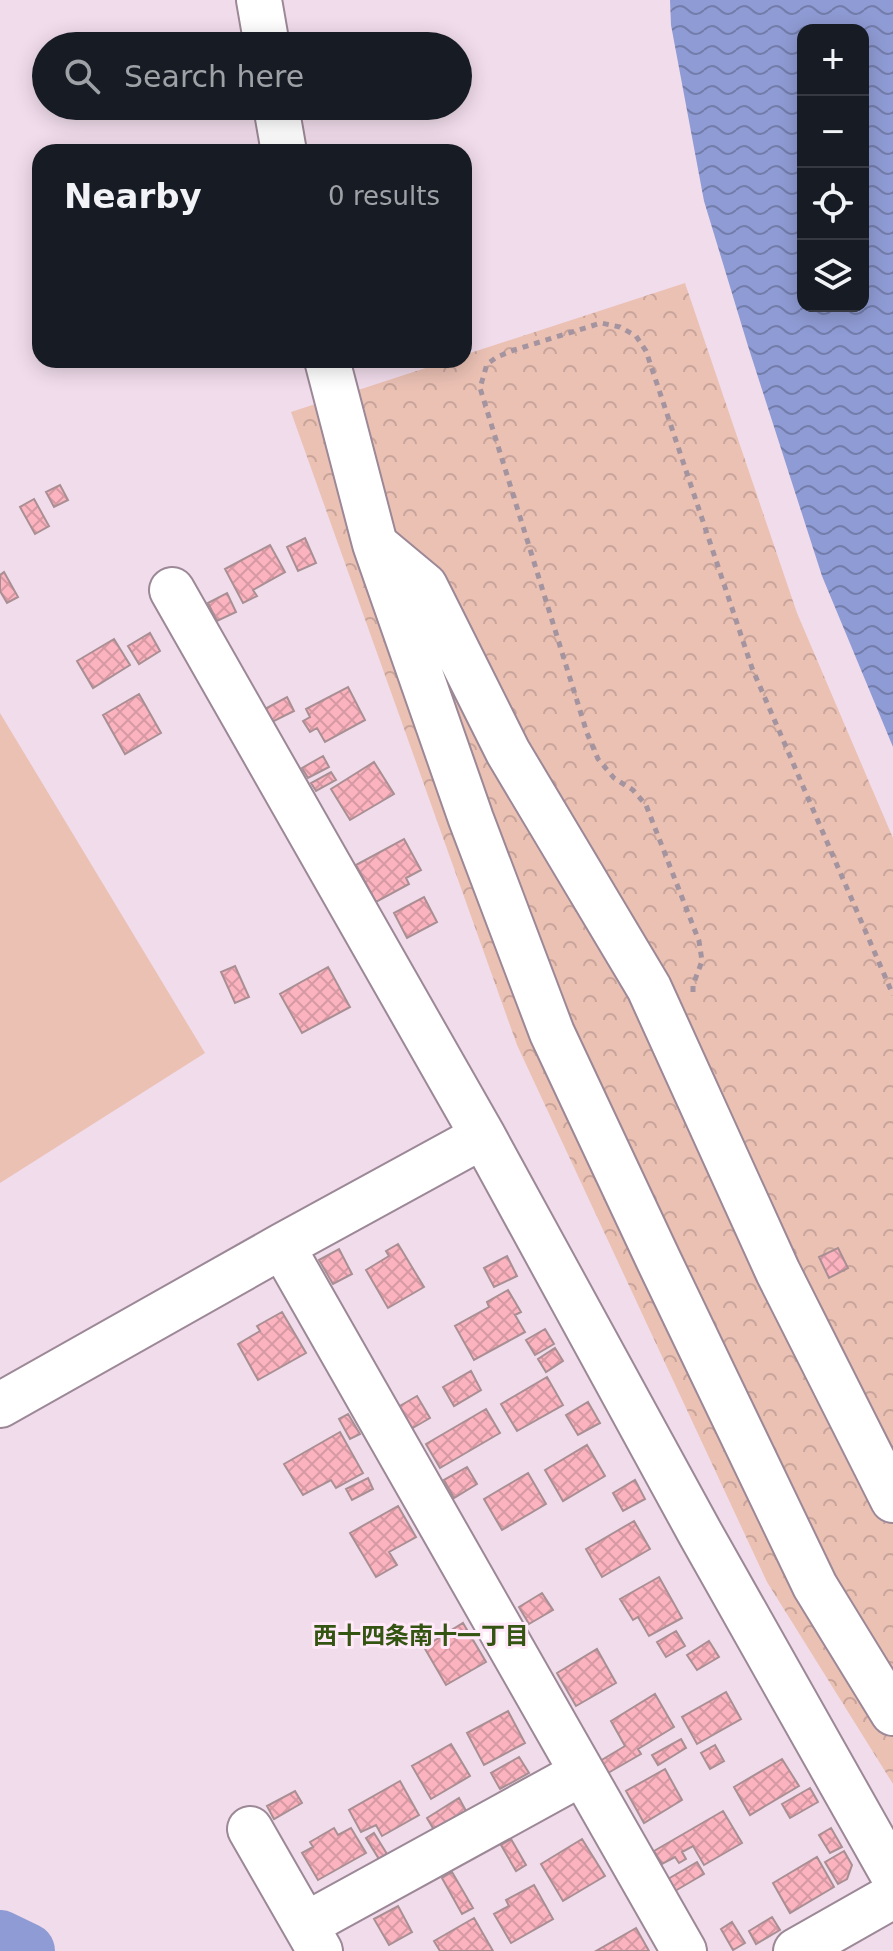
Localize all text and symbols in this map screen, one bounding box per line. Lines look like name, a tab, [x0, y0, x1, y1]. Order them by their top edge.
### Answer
map controls	[797, 24, 869, 312]
button: +	[797, 24, 869, 96]
search box	[32, 32, 472, 120]
icon: search	[60, 54, 104, 98]
text: Search here	[124, 59, 304, 94]
button: −	[797, 96, 869, 168]
button: locate	[797, 168, 869, 240]
text: Nearby	[64, 176, 202, 216]
text: 0 results	[328, 181, 440, 211]
button: layers	[797, 240, 869, 312]
district label: 西十四条南十一丁目	[313, 1622, 529, 1650]

